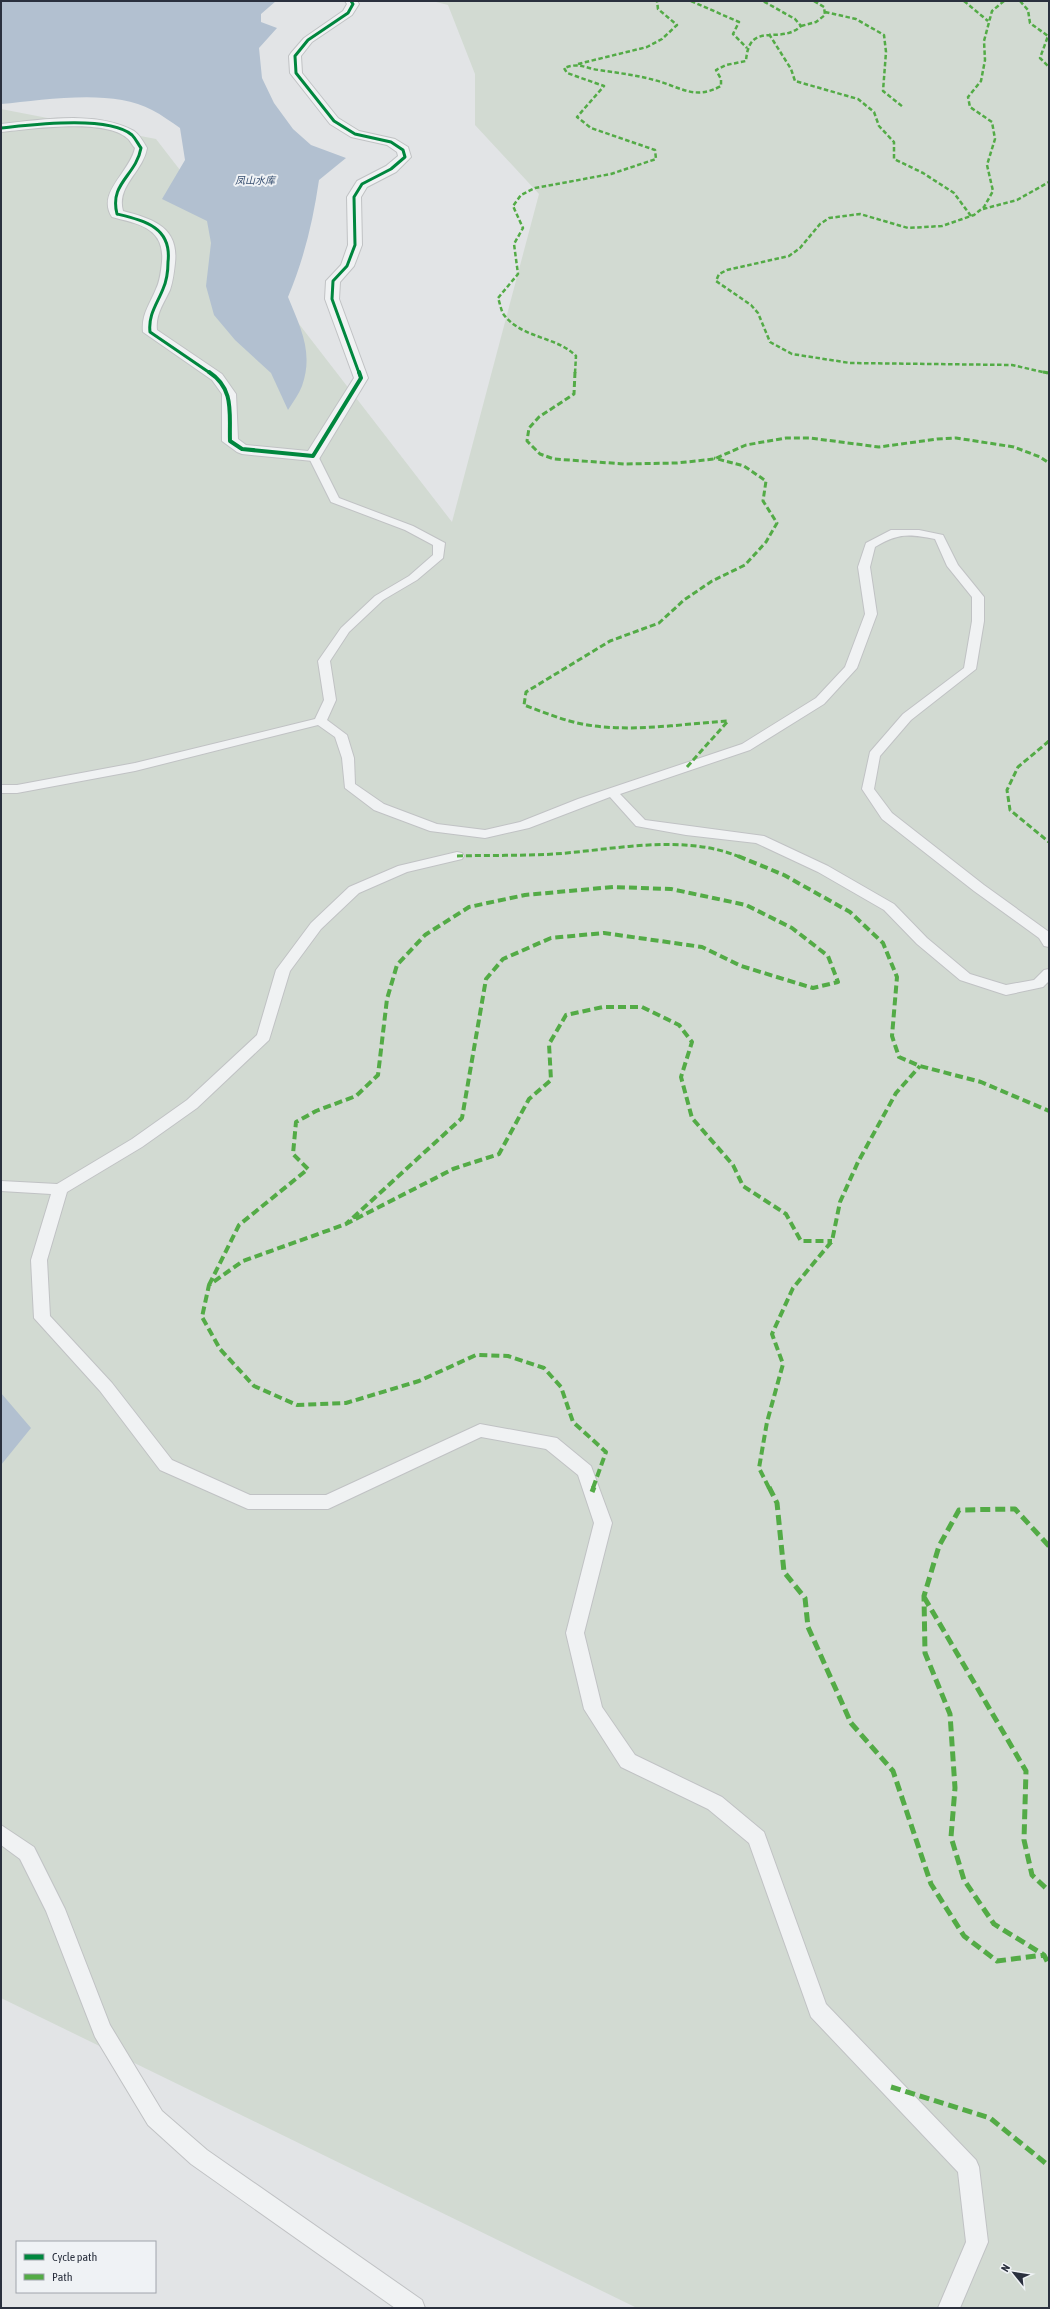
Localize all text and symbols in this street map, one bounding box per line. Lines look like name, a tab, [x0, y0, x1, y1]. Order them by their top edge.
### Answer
water label: 凤山水库	[235, 175, 277, 186]
legend	[16, 2241, 156, 2293]
text: Cycle path	[52, 2250, 97, 2264]
north arrow	[994, 2253, 1034, 2293]
text: N	[999, 2262, 1012, 2274]
text: Path	[52, 2270, 73, 2284]

